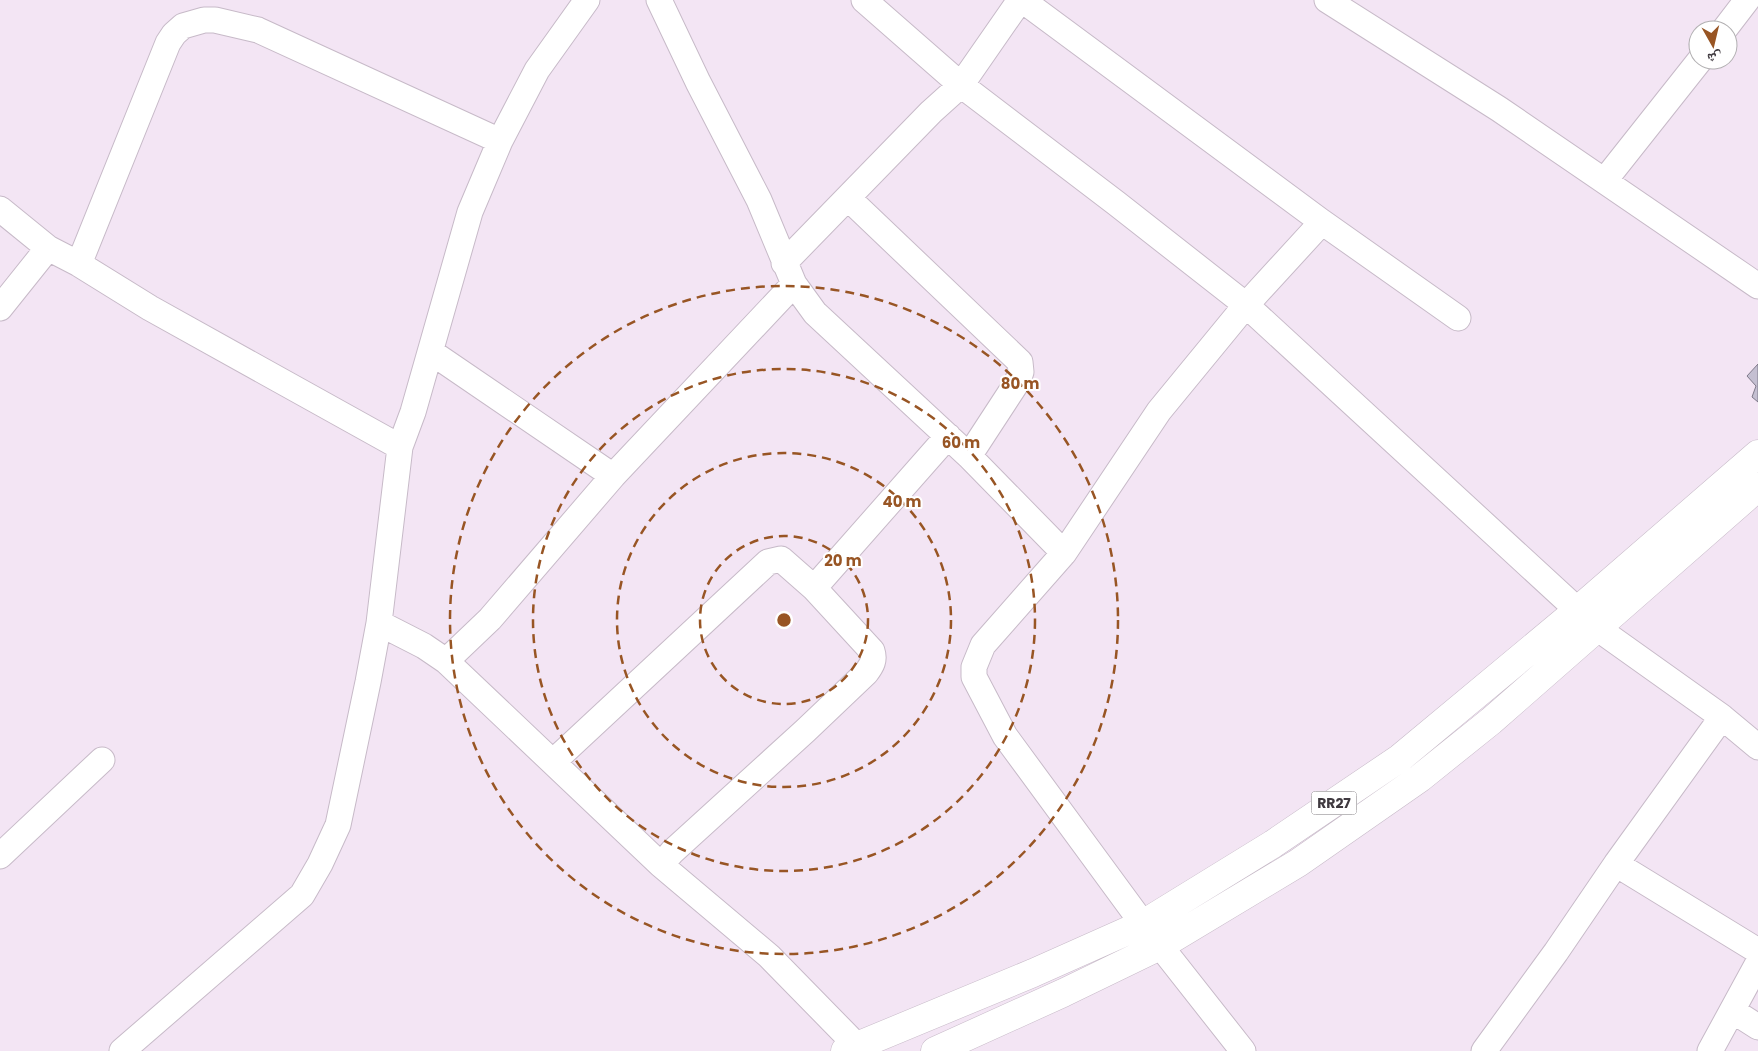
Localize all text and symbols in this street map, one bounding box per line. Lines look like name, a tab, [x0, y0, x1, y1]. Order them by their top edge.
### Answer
north arrow	[1688, 20, 1738, 70]
text: ش	[1706, 47, 1724, 69]
text: 80 m	[1001, 373, 1039, 394]
text: 60 m	[942, 432, 980, 453]
text: 40 m	[882, 491, 922, 512]
text: 20 m	[824, 550, 862, 571]
centre of rings	[775, 611, 793, 629]
road number: RR27	[1312, 791, 1356, 814]

